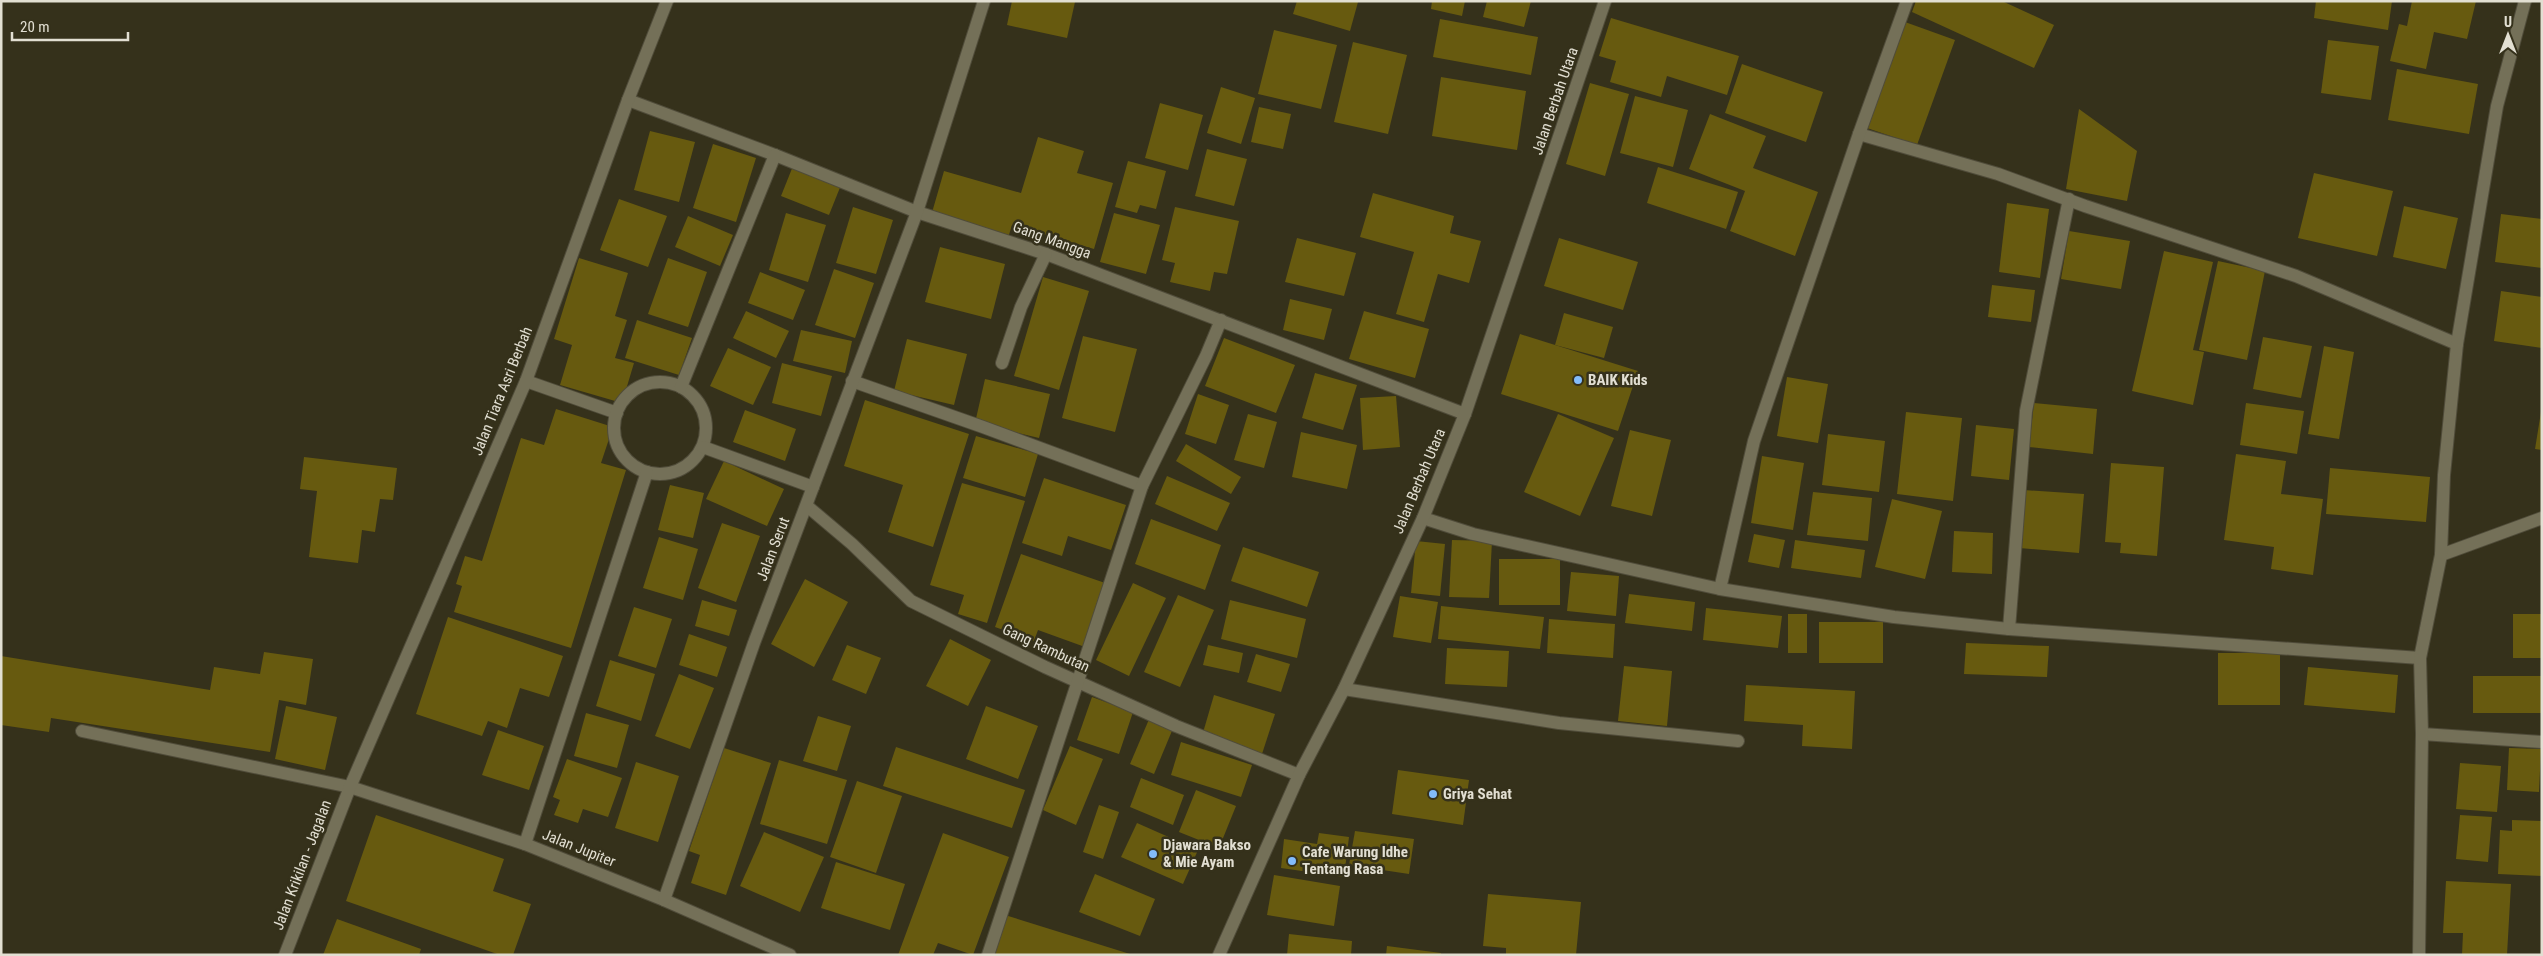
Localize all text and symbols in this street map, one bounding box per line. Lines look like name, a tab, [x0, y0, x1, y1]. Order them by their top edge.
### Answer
scale bar	[12, 10, 129, 42]
north arrow	[2483, 10, 2533, 60]
text: U	[2504, 14, 2512, 30]
text: 20 m	[20, 18, 50, 36]
street label: Jalan Berbah Utara	[1528, 45, 1582, 157]
street label: Gang Mangga	[1010, 218, 1094, 262]
street label: Jalan Tiara Asri Berbah	[468, 324, 536, 458]
place label: BAIK Kids	[1588, 371, 1648, 389]
marker: BAIK Kids	[1572, 374, 1584, 386]
street label: Jalan Berbah Utara	[1389, 426, 1449, 536]
street label: Jalan Serut	[753, 515, 793, 583]
street label: Gang Rambutan	[1000, 620, 1092, 676]
place label: Griya Sehat	[1443, 785, 1512, 803]
marker: Griya Sehat	[1427, 788, 1439, 800]
street label: Jalan Krikilan - Jagalan	[269, 798, 335, 932]
street label: Jalan Jupiter	[540, 825, 619, 871]
place label: Djawara Bakso & Mie Ayam	[1163, 836, 1251, 871]
place label: Cafe Warung Idhe Tentang Rasa	[1302, 843, 1408, 878]
marker: Djawara Bakso & Mie Ayam	[1147, 848, 1159, 860]
marker: Cafe Warung Idhe Tentang Rasa	[1286, 855, 1298, 867]

